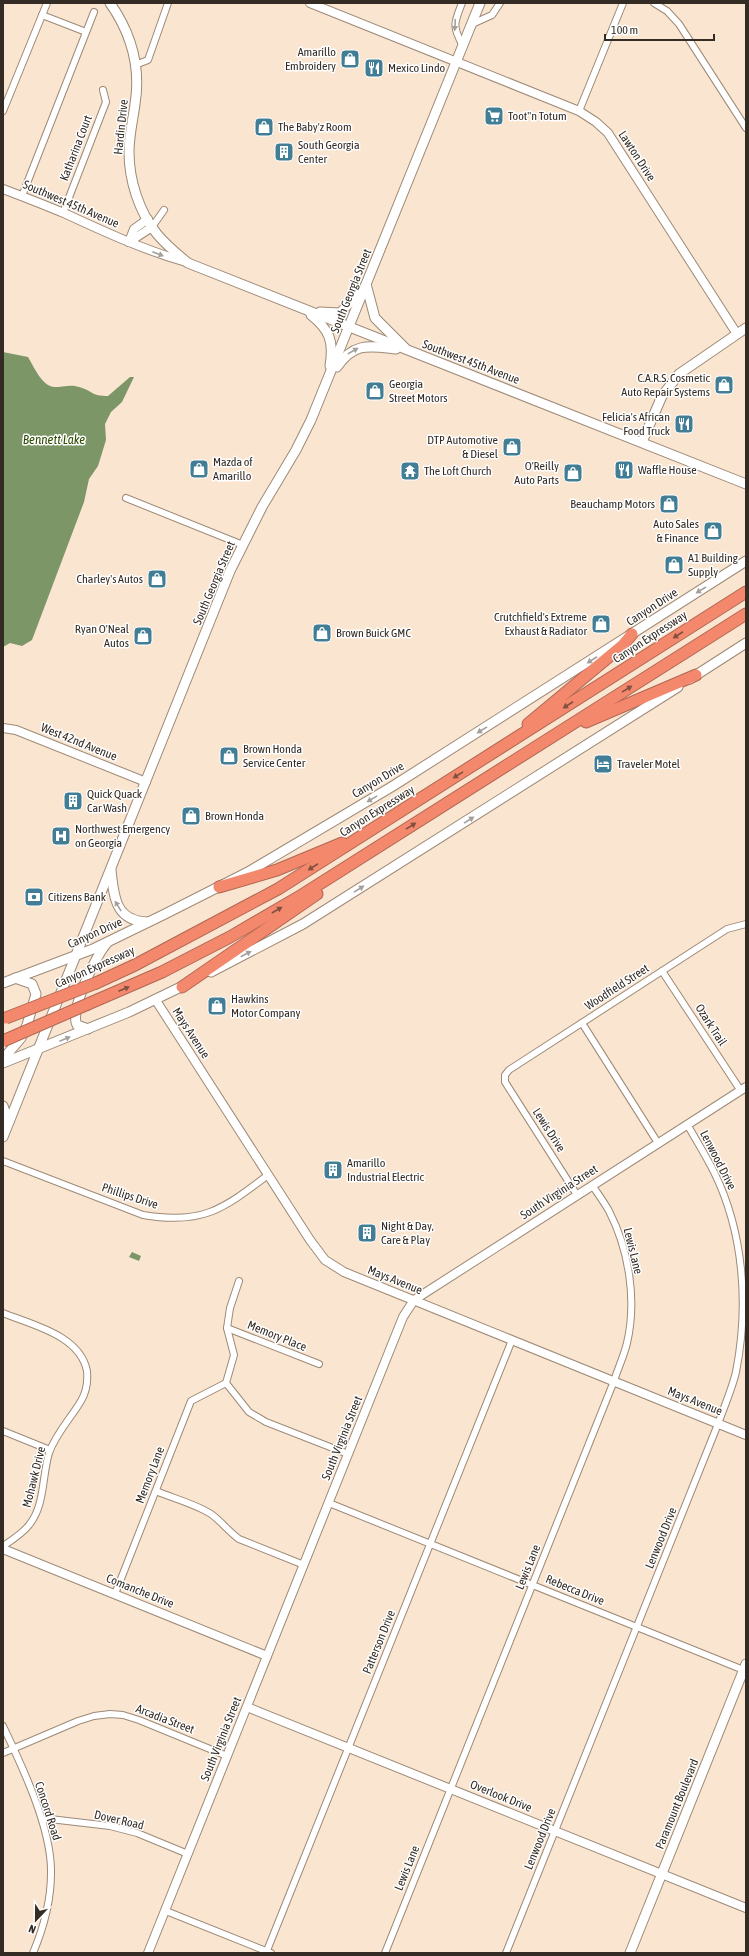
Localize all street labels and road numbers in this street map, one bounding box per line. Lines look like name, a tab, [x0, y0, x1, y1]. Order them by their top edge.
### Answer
street label: Hardin Drive	[111, 99, 131, 155]
street label: Katharina Court	[57, 113, 95, 183]
street label: Lawton Drive	[616, 128, 658, 184]
street label: Southwest 45th Avenue	[21, 177, 121, 231]
street label: South Georgia Street	[328, 246, 374, 335]
street label: Southwest 45th Avenue	[420, 337, 522, 387]
street label: South Georgia Street	[190, 539, 238, 627]
street label: Canyon Drive	[624, 585, 680, 629]
street label: Canyon Expressway	[610, 608, 690, 666]
street label: West 42nd Avenue	[39, 720, 119, 764]
street label: Canyon Drive	[350, 759, 406, 801]
street label: Canyon Expressway	[337, 782, 417, 840]
street label: Canyon Drive	[66, 915, 124, 951]
street label: Canyon Expressway	[53, 943, 137, 991]
street label: Woodfield Street	[582, 961, 652, 1013]
street label: Ozark Trail	[692, 1002, 730, 1049]
street label: Mays Avenue	[169, 1005, 213, 1061]
street label: Lewis Drive	[530, 1106, 568, 1154]
street label: Lenwood Drive	[697, 1128, 739, 1192]
street label: South Virginia Street	[518, 1162, 601, 1222]
street label: Phillips Drive	[100, 1180, 160, 1212]
street label: Lewis Lane	[620, 1226, 646, 1276]
street label: Mays Avenue	[366, 1263, 424, 1297]
street label: Memory Place	[245, 1318, 309, 1354]
street label: Mays Avenue	[666, 1384, 724, 1418]
street label: South Virginia Street	[319, 1393, 365, 1482]
street label: Mohawk Drive	[20, 1445, 48, 1509]
street label: Memory Lane	[133, 1445, 167, 1505]
street label: Lenwood Drive	[642, 1505, 680, 1571]
street label: Lewis Lane	[513, 1542, 543, 1592]
street label: Comanche Drive	[104, 1571, 176, 1611]
street label: Rebecca Drive	[544, 1572, 606, 1608]
street label: Patterson Drive	[360, 1608, 398, 1676]
street label: South Virginia Street	[198, 1694, 244, 1783]
street label: Arcadia Street	[134, 1701, 197, 1737]
street label: Paramount Boulevard	[652, 1757, 702, 1851]
street label: Overlook Drive	[468, 1777, 534, 1815]
street label: Concord Road	[32, 1780, 64, 1842]
street label: Lenwood Drive	[521, 1806, 559, 1872]
street label: Dover Road	[93, 1807, 145, 1833]
street label: Lewis Lane	[392, 1843, 422, 1893]

